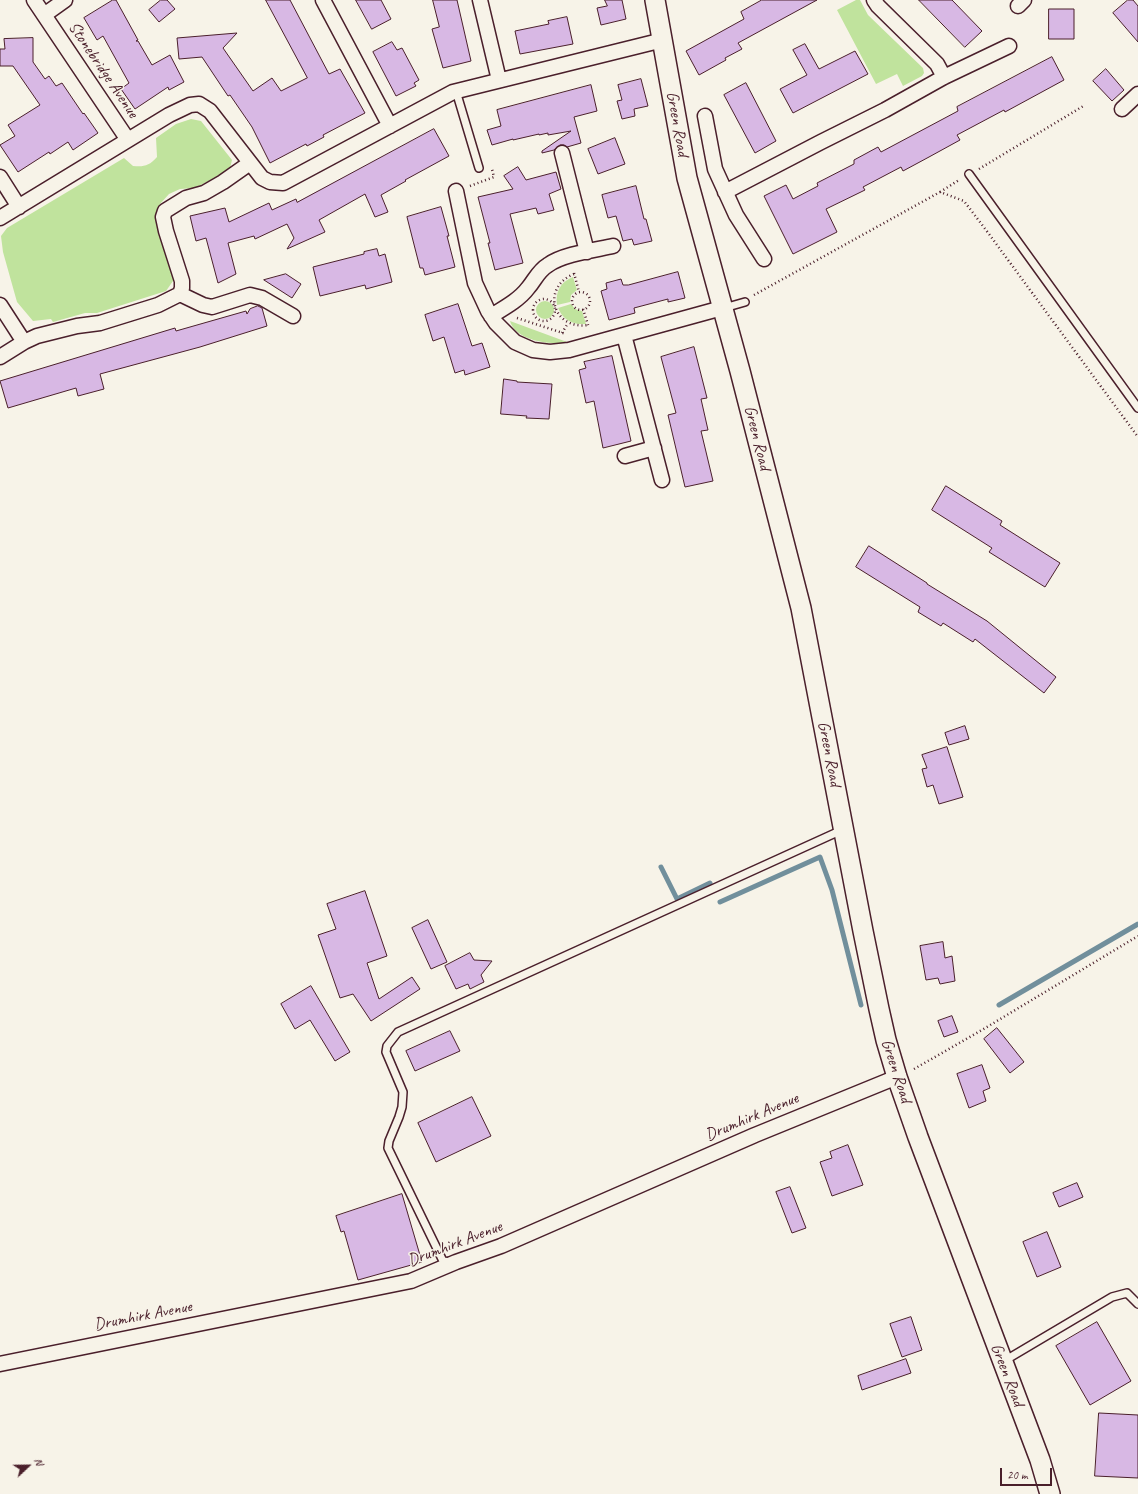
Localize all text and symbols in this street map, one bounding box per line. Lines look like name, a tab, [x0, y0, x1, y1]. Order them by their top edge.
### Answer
street label: Stonebridge Avenue	[63, 18, 143, 122]
street label: Green Road	[661, 90, 693, 158]
street label: Green Road	[739, 404, 775, 472]
street label: Green Road	[813, 720, 845, 788]
street label: Green Road	[876, 1037, 916, 1105]
street label: Drumhirk Avenue	[702, 1088, 802, 1146]
street label: Drumhirk Avenue	[405, 1217, 505, 1271]
street label: Drumhirk Avenue	[92, 1297, 194, 1335]
street label: Green Road	[986, 1341, 1028, 1409]
north arrow	[8, 1446, 48, 1486]
text: N	[31, 1456, 47, 1467]
scale bar	[1002, 1460, 1054, 1486]
text: 20 m	[1007, 1467, 1027, 1483]

